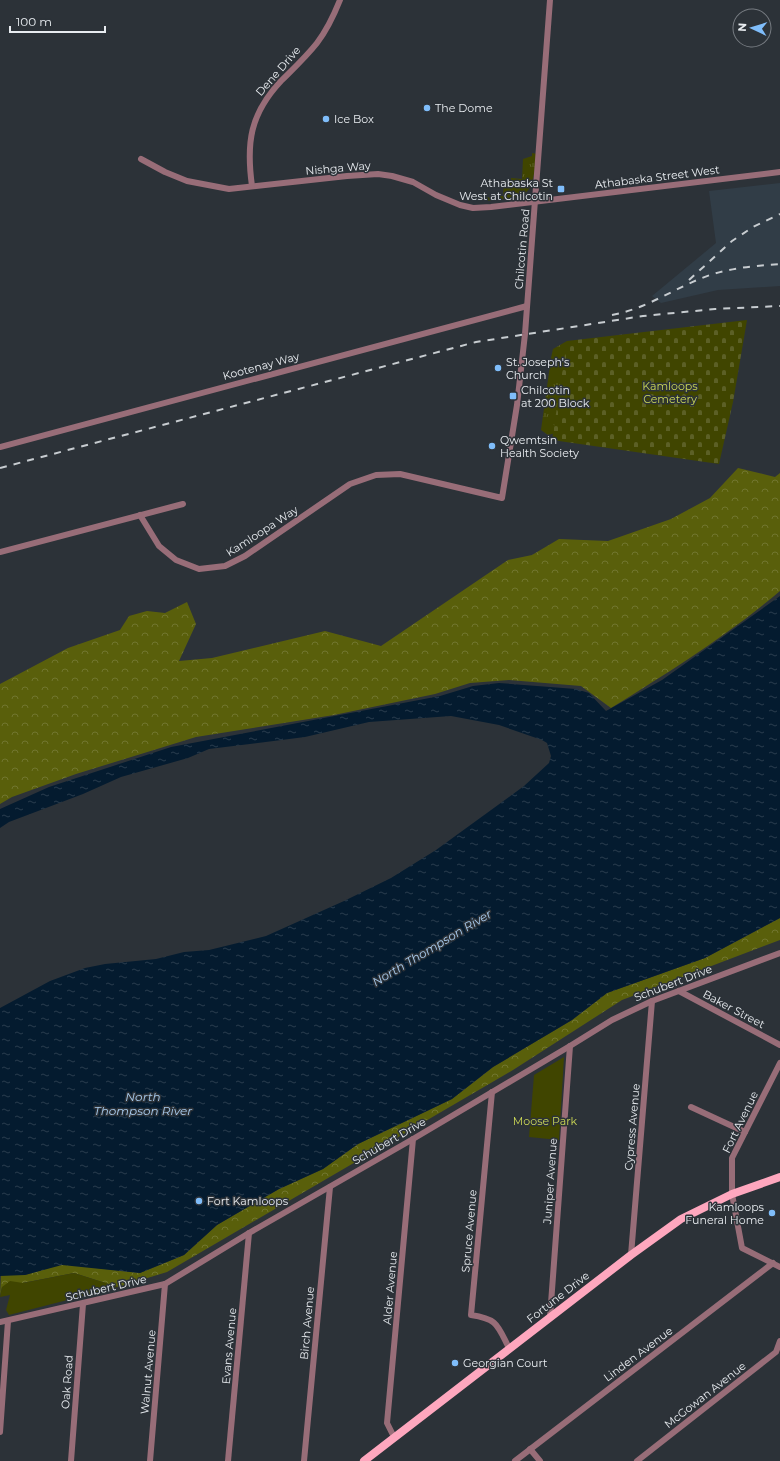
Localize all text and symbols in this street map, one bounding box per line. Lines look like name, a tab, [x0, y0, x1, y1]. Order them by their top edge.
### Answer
scale bar	[10, 8, 105, 34]
north arrow	[732, 8, 772, 48]
text: 100 m	[16, 14, 52, 29]
text: N	[735, 22, 749, 32]
street label: Dene Drive	[253, 43, 304, 99]
place label: The Dome	[435, 101, 493, 115]
marker: The Dome	[422, 103, 432, 113]
place label: Ice Box	[334, 112, 374, 126]
marker: Ice Box	[321, 114, 331, 124]
street label: Nishga Way	[305, 158, 371, 178]
street label: Athabaska Street West	[594, 162, 721, 192]
place label: Athabaska St West at Chilcotin	[459, 176, 554, 203]
marker: Athabaska St West at Chilcotin	[556, 184, 566, 194]
street label: Chilcotin Road	[512, 208, 532, 290]
street label: Kootenay Way	[221, 349, 301, 383]
place label: St. Joseph's Church	[506, 355, 570, 382]
marker: St. Joseph's Church	[493, 363, 503, 373]
park label: Kamloops Cemetery	[642, 379, 698, 406]
place label: Chilcotin at 200 Block	[521, 383, 590, 410]
marker: Chilcotin at 200 Block	[508, 391, 518, 401]
place label: Qwemtsin Health Society	[500, 433, 579, 460]
marker: Qwemtsin Health Society	[487, 441, 497, 451]
street label: Kamloopa Way	[223, 502, 301, 560]
water label: North Thompson River	[369, 906, 494, 989]
street label: Schubert Drive	[632, 962, 714, 1004]
street label: Baker Street	[701, 987, 768, 1031]
street label: Cypress Avenue	[621, 1083, 643, 1171]
street label: Fort Avenue	[719, 1088, 761, 1155]
water label: North Thompson River	[94, 1089, 192, 1118]
street label: Schubert Drive	[350, 1114, 429, 1168]
park label: Moose Park	[513, 1114, 578, 1128]
street label: Juniper Avenue	[540, 1137, 560, 1225]
street label: Spruce Avenue	[458, 1189, 480, 1273]
place label: Fort Kamloops	[207, 1194, 289, 1208]
marker: Fort Kamloops	[194, 1196, 204, 1206]
place label: Kamloops Funeral Home	[685, 1200, 765, 1227]
marker: Kamloops Funeral Home	[767, 1208, 777, 1218]
street label: Alder Avenue	[380, 1250, 400, 1325]
street label: Fortune Drive	[524, 1268, 592, 1326]
street label: Schubert Drive	[64, 1272, 148, 1304]
street label: Birch Avenue	[297, 1285, 317, 1360]
street label: Evans Avenue	[219, 1307, 239, 1385]
street label: Linden Avenue	[601, 1323, 676, 1385]
street label: Walnut Avenue	[137, 1329, 159, 1415]
street label: Oak Road	[58, 1355, 76, 1409]
place label: Georgian Court	[463, 1356, 548, 1370]
marker: Georgian Court	[450, 1358, 460, 1368]
street label: McGowan Avenue	[661, 1359, 749, 1431]

